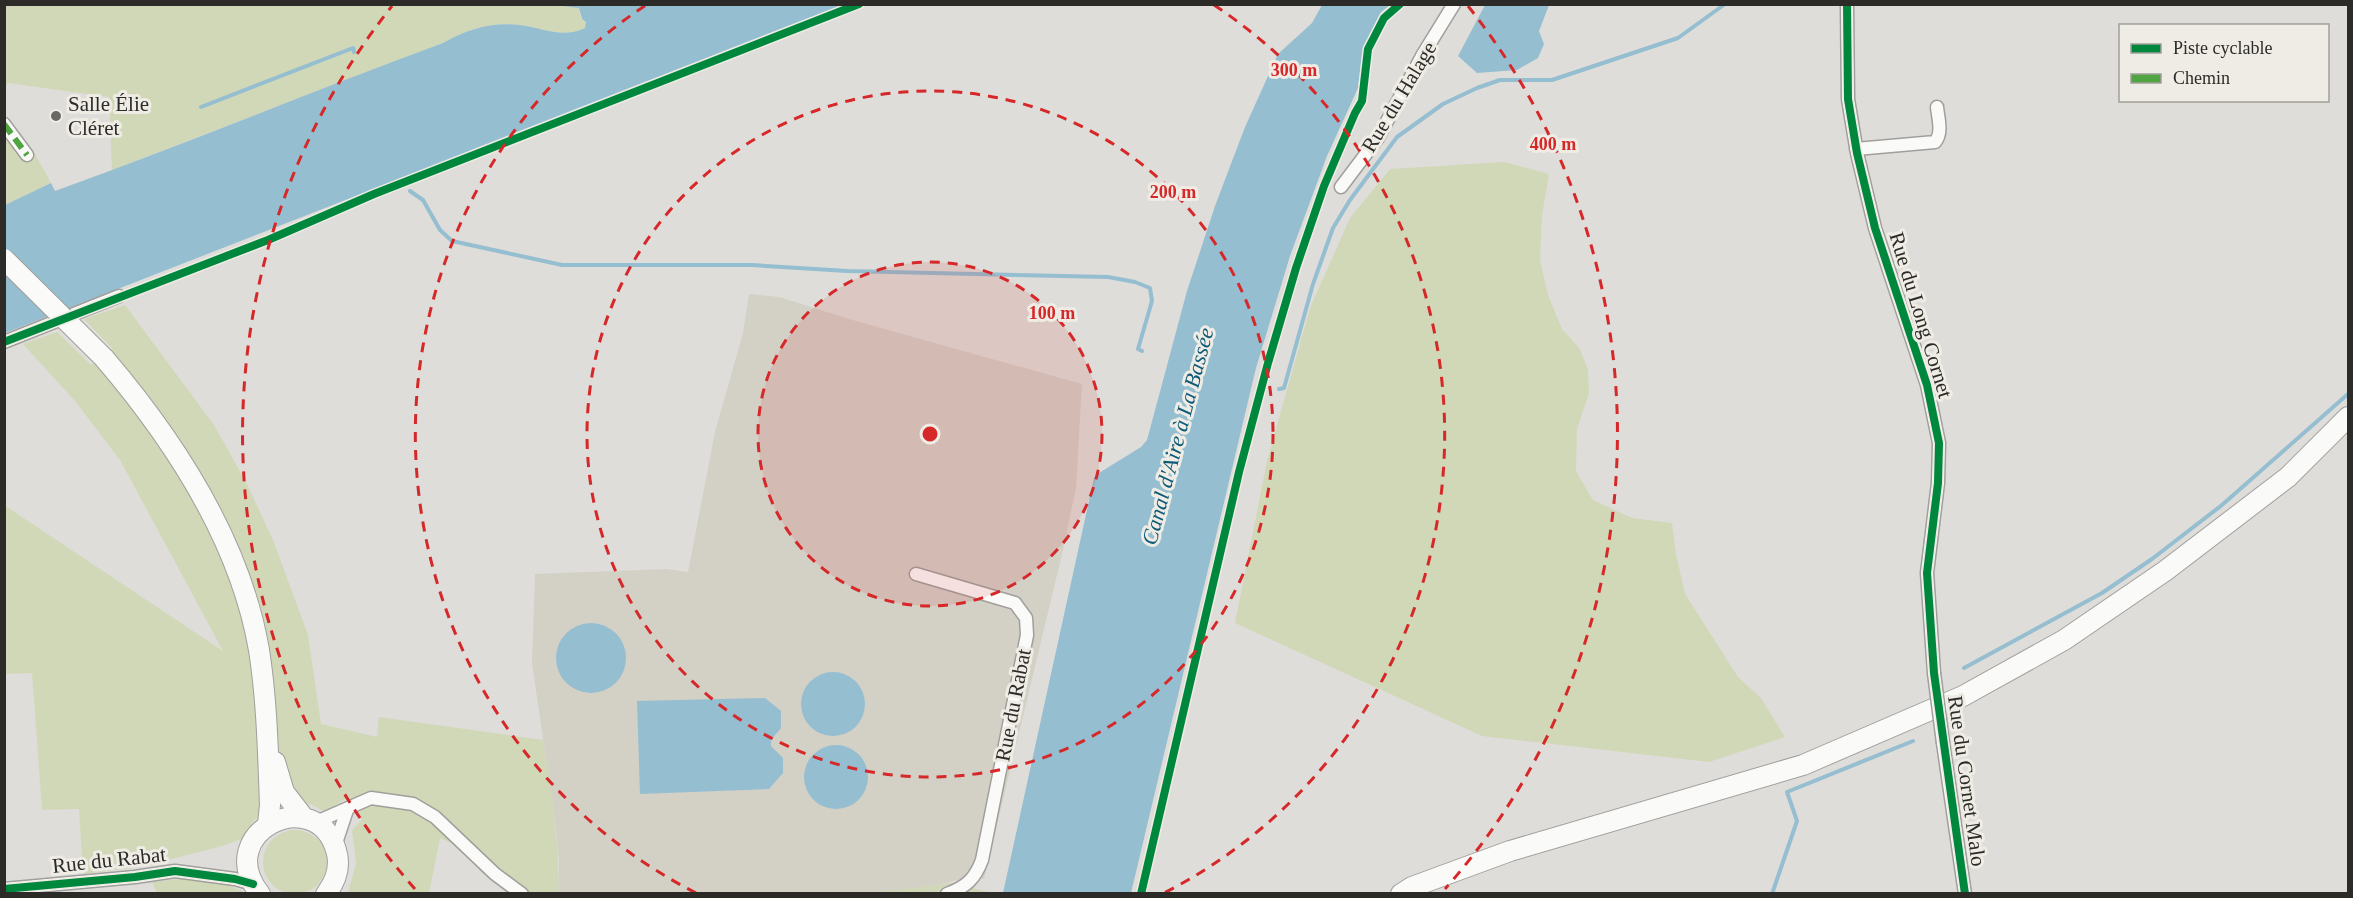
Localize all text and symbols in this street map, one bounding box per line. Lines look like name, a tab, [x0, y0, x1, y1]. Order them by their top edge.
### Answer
legend	[2119, 24, 2329, 102]
street label: Rue du Halage	[1357, 37, 1441, 157]
text: Piste cyclable	[2173, 38, 2272, 58]
text: 300 m	[1271, 60, 1317, 80]
text: Chemin	[2173, 68, 2230, 88]
place label: Salle Élie Cléret	[68, 92, 149, 140]
marker: Salle Élie Cléret	[49, 109, 63, 123]
text: 400 m	[1530, 134, 1576, 154]
text: 200 m	[1150, 182, 1196, 202]
street label: Rue du Long Cornet	[1884, 229, 1958, 401]
text: 100 m	[1029, 303, 1075, 323]
water label: Canal d'Aire à La Bassée	[1136, 325, 1219, 547]
centre of rings	[920, 424, 940, 444]
street label: Rue du Rabat	[990, 646, 1036, 763]
street label: Rue du Cornet Malo	[1943, 694, 1991, 868]
street label: Rue du Rabat	[51, 842, 167, 878]

